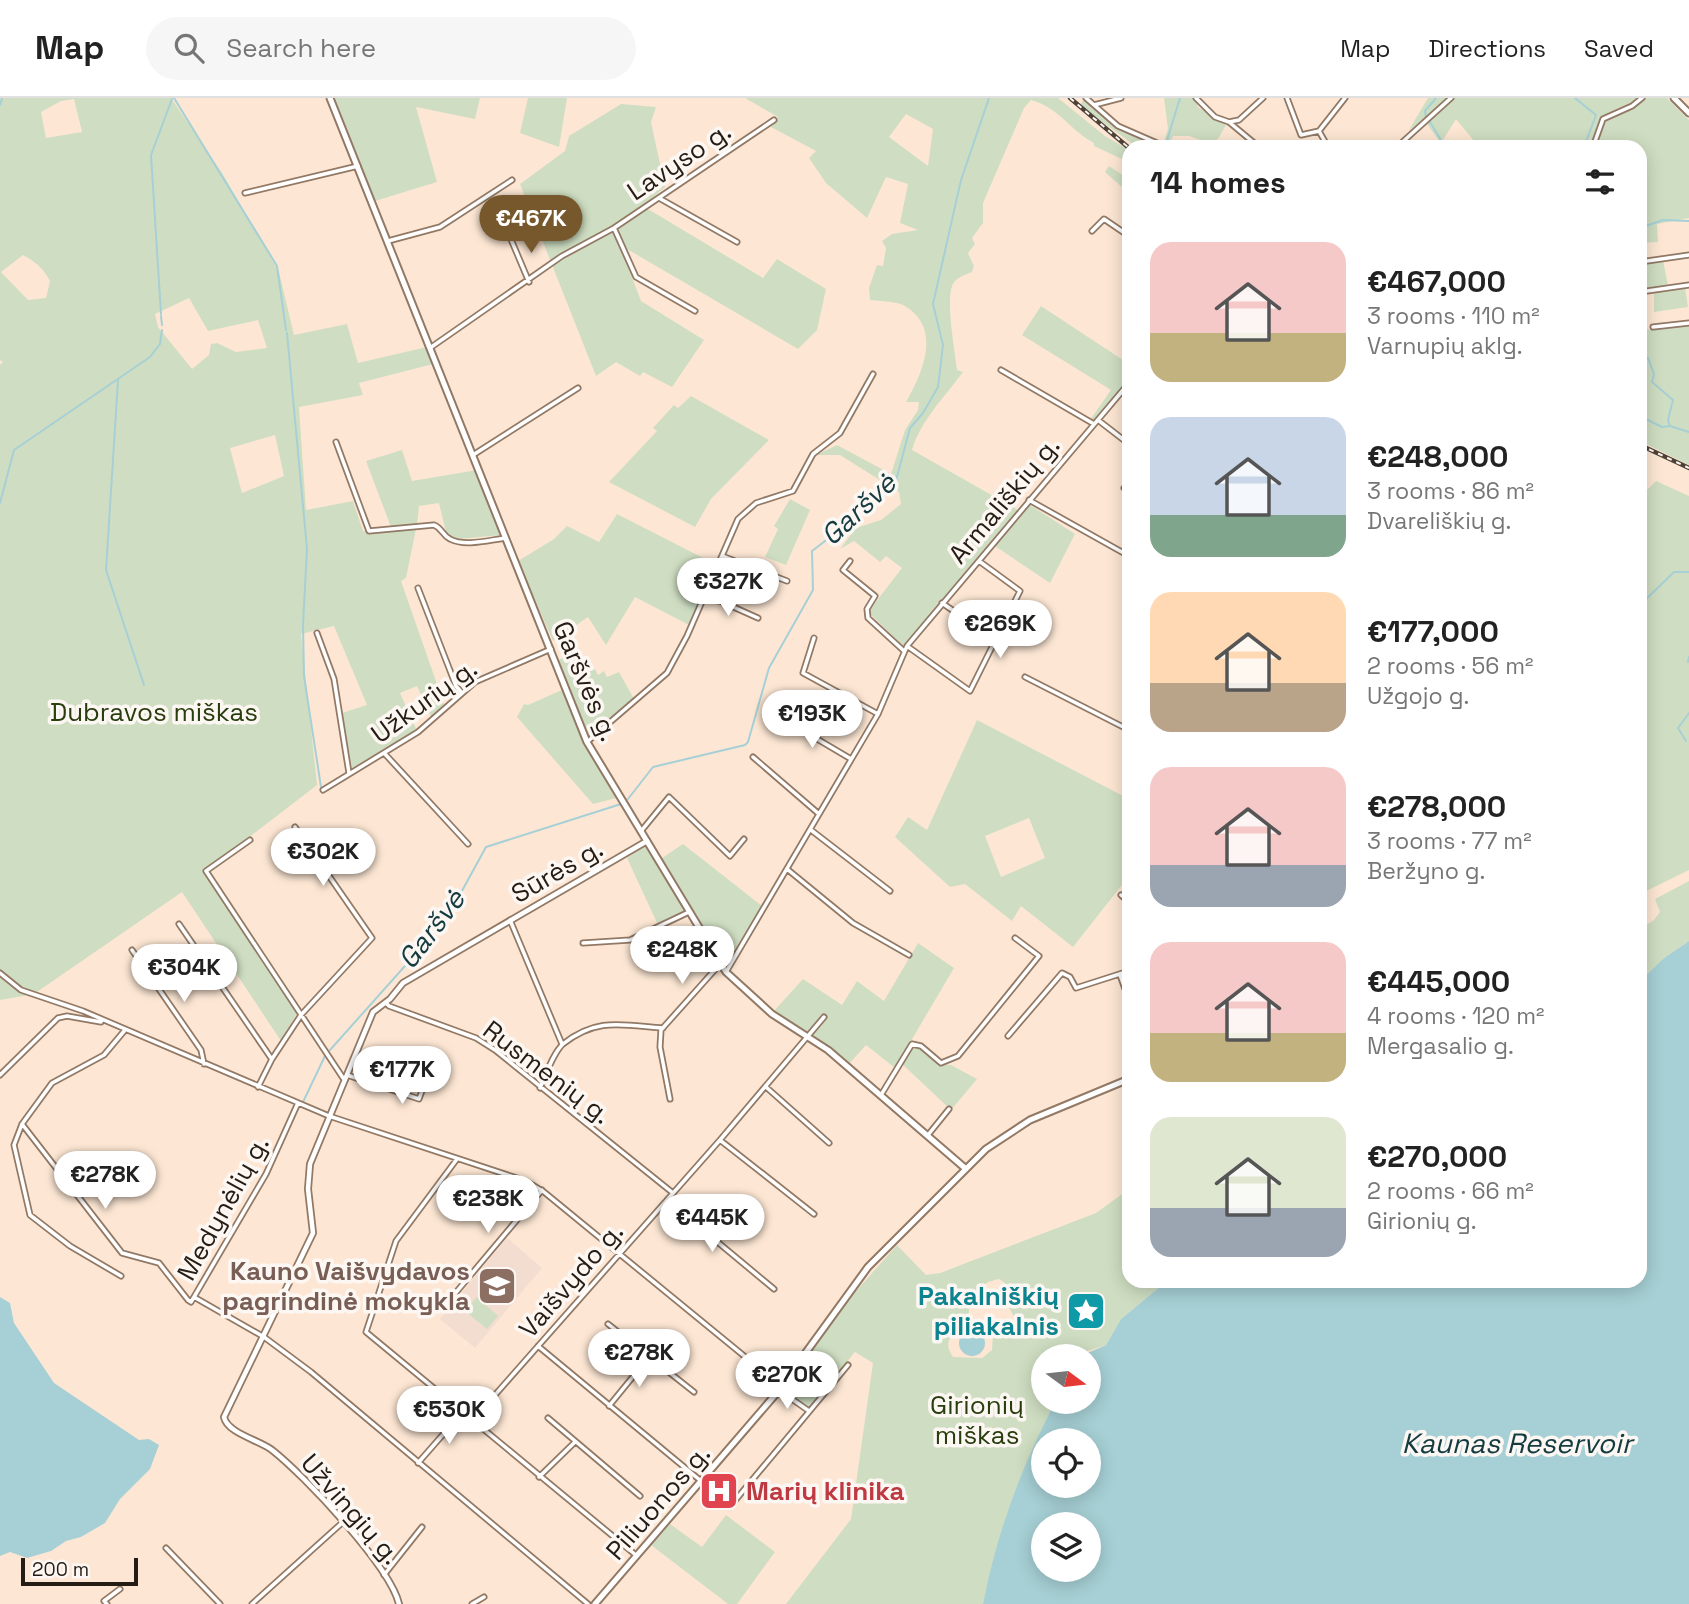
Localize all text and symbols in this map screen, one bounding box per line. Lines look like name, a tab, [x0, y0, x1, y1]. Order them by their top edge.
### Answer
search box	[146, 17, 636, 80]
text: Map	[35, 27, 104, 69]
icon: search	[170, 29, 208, 67]
text: Search here	[226, 31, 376, 65]
text: Map	[1340, 33, 1390, 64]
text: Directions	[1428, 33, 1546, 64]
text: Saved	[1584, 33, 1654, 64]
street label: Lavyso g.	[621, 114, 737, 208]
text: 14 homes	[1150, 163, 1286, 202]
icon: filters	[1581, 163, 1619, 201]
pin: €467K	[482, 195, 580, 255]
text: €467K	[495, 203, 567, 233]
text: €467,000	[1367, 262, 1506, 301]
icon: home	[1206, 270, 1290, 354]
text: 3 rooms · 110 m²	[1367, 301, 1540, 331]
text: Varnupių aklg.	[1367, 331, 1523, 361]
street label: Armališkių g.	[941, 429, 1067, 571]
text: €248,000	[1367, 437, 1509, 476]
icon: home	[1206, 445, 1290, 529]
water label: Garšvė	[813, 464, 904, 553]
text: 3 rooms · 86 m²	[1367, 476, 1534, 506]
text: Dvareliškių g.	[1367, 506, 1511, 536]
pin: €327K	[679, 559, 777, 618]
text: €327K	[693, 566, 763, 596]
pin: €269K	[951, 601, 1049, 660]
text: €269K	[964, 608, 1036, 638]
text: €177,000	[1367, 612, 1499, 651]
street label: Garšvės g.	[545, 616, 627, 746]
icon: home	[1206, 620, 1290, 704]
street label: Užkurių g.	[364, 651, 484, 751]
text: 2 rooms · 56 m²	[1367, 651, 1533, 681]
text: Užgojo g.	[1367, 681, 1469, 711]
pin: €193K	[763, 690, 861, 750]
park label: Dubravos miškas	[50, 695, 258, 729]
text: €193K	[778, 698, 846, 728]
text: €278,000	[1367, 787, 1506, 826]
icon: home	[1206, 795, 1290, 879]
text: 3 rooms · 77 m²	[1367, 826, 1532, 856]
pin: €302K	[274, 828, 372, 888]
street label: Sūrės g.	[505, 831, 609, 911]
text: €302K	[287, 836, 359, 866]
text: Beržyno g.	[1367, 856, 1485, 886]
water label: Garšvė	[389, 881, 473, 976]
pin: €248K	[633, 926, 731, 986]
text: €248K	[646, 934, 718, 964]
pin: €304K	[135, 944, 233, 1004]
text: €304K	[147, 952, 221, 982]
text: €445,000	[1367, 962, 1510, 1001]
icon: home	[1206, 970, 1290, 1054]
text: 4 rooms · 120 m²	[1367, 1001, 1544, 1031]
street label: Rusmenių g.	[476, 1013, 618, 1131]
text: Mergasalio g.	[1367, 1031, 1514, 1061]
pin: €177K	[353, 1046, 451, 1106]
text: €177K	[369, 1054, 435, 1084]
street label: Medynėlių g.	[169, 1130, 277, 1286]
text: €270,000	[1367, 1137, 1507, 1176]
icon: home	[1206, 1145, 1290, 1229]
pin: €278K	[56, 1152, 154, 1211]
text: €278K	[70, 1159, 140, 1189]
pin: €238K	[439, 1176, 537, 1235]
text: 2 rooms · 66 m²	[1367, 1176, 1534, 1206]
text: €238K	[452, 1183, 524, 1213]
pin: €445K	[663, 1194, 761, 1254]
text: €445K	[675, 1202, 749, 1232]
text: Girionių g.	[1367, 1206, 1477, 1236]
street label: Vaišvydo g.	[511, 1215, 631, 1345]
place label: Kauno Vaišvydavos pagrindinė mokykla	[222, 1254, 470, 1318]
school or university icon: Kauno Vaišvydavos pagrindinė mokykla	[476, 1265, 518, 1307]
place label: Pakalniškių piliakalnis	[918, 1279, 1059, 1343]
place icon: Pakalniškių piliakalnis	[1065, 1290, 1107, 1332]
pin: €278K	[590, 1330, 688, 1389]
text: €278K	[604, 1337, 674, 1367]
north arrow	[1031, 1344, 1101, 1414]
map controls	[1031, 1344, 1101, 1582]
pin: €270K	[738, 1352, 836, 1411]
text: €270K	[752, 1359, 822, 1389]
pin: €530K	[400, 1386, 498, 1446]
park label: Girionių miškas	[930, 1388, 1024, 1452]
text: €530K	[413, 1394, 485, 1424]
water label: Kaunas Reservoir	[1402, 1425, 1636, 1461]
button: locate	[1031, 1428, 1101, 1498]
street label: Piliuonos g.	[598, 1437, 718, 1567]
street label: Užvingių g.	[294, 1446, 408, 1572]
hospital icon: Marių klinika	[698, 1470, 740, 1512]
place label: Marių klinika	[746, 1474, 905, 1508]
button: layers	[1031, 1512, 1101, 1582]
scale bar	[21, 1555, 138, 1587]
text: 200 m	[32, 1557, 89, 1582]

